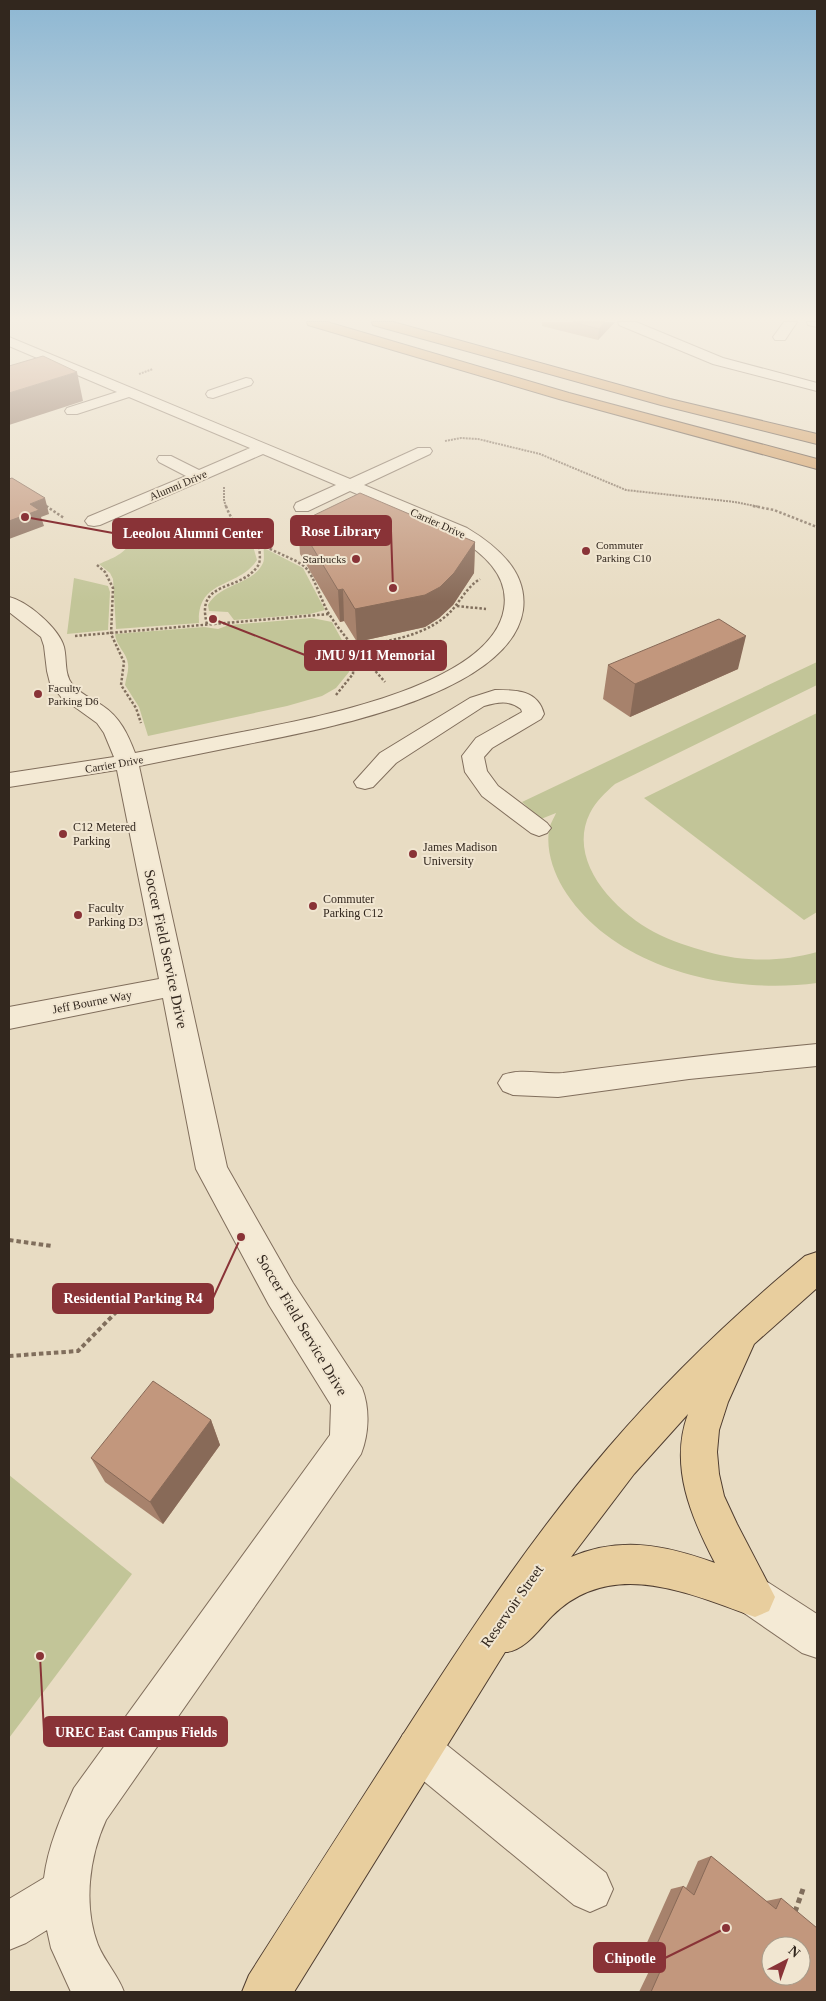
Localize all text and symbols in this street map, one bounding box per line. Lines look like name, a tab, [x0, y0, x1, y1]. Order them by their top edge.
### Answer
street label: Alumni Drive	[147, 467, 209, 503]
street label: Carrier Drive	[409, 506, 467, 541]
callout: Rose Library	[291, 516, 391, 545]
callout: Leeolou Alumni Center	[113, 519, 273, 548]
text: Rose Library	[301, 524, 381, 539]
text: Leeolou Alumni Center	[123, 526, 263, 541]
place label: Commuter Parking C10	[596, 539, 652, 564]
marker: Commuter Parking C10	[580, 545, 592, 557]
place label: Starbucks	[303, 553, 346, 565]
marker: Starbucks	[350, 553, 362, 565]
callout: JMU 9/11 Memorial	[305, 641, 446, 670]
text: JMU 9/11 Memorial	[315, 648, 435, 663]
place label: Faculty Parking D6	[48, 682, 99, 707]
marker: Faculty Parking D6	[32, 688, 44, 700]
street label: Carrier Drive	[84, 753, 144, 775]
place label: C12 Metered Parking	[73, 820, 136, 848]
marker: C12 Metered Parking	[57, 828, 69, 840]
place label: James Madison University	[423, 840, 497, 868]
marker: James Madison University	[407, 848, 419, 860]
street label: Soccer Field Service Drive	[141, 868, 191, 1030]
place label: Commuter Parking C12	[323, 892, 383, 920]
marker: Commuter Parking C12	[307, 900, 319, 912]
place label: Faculty Parking D3	[88, 901, 143, 929]
marker: Faculty Parking D3	[72, 909, 84, 921]
street label: Jeff Bourne Way	[51, 987, 133, 1017]
street label: Soccer Field Service Drive	[253, 1251, 351, 1399]
callout: Residential Parking R4	[53, 1284, 213, 1313]
text: Residential Parking R4	[63, 1291, 203, 1306]
street label: Reservoir Street	[478, 1561, 547, 1650]
callout: UREC East Campus Fields	[44, 1717, 227, 1746]
text: UREC East Campus Fields	[55, 1725, 218, 1740]
north arrow	[761, 1936, 811, 1986]
callout: Chipotle	[594, 1943, 665, 1972]
text: N	[785, 1943, 803, 1961]
text: Chipotle	[604, 1951, 656, 1966]

